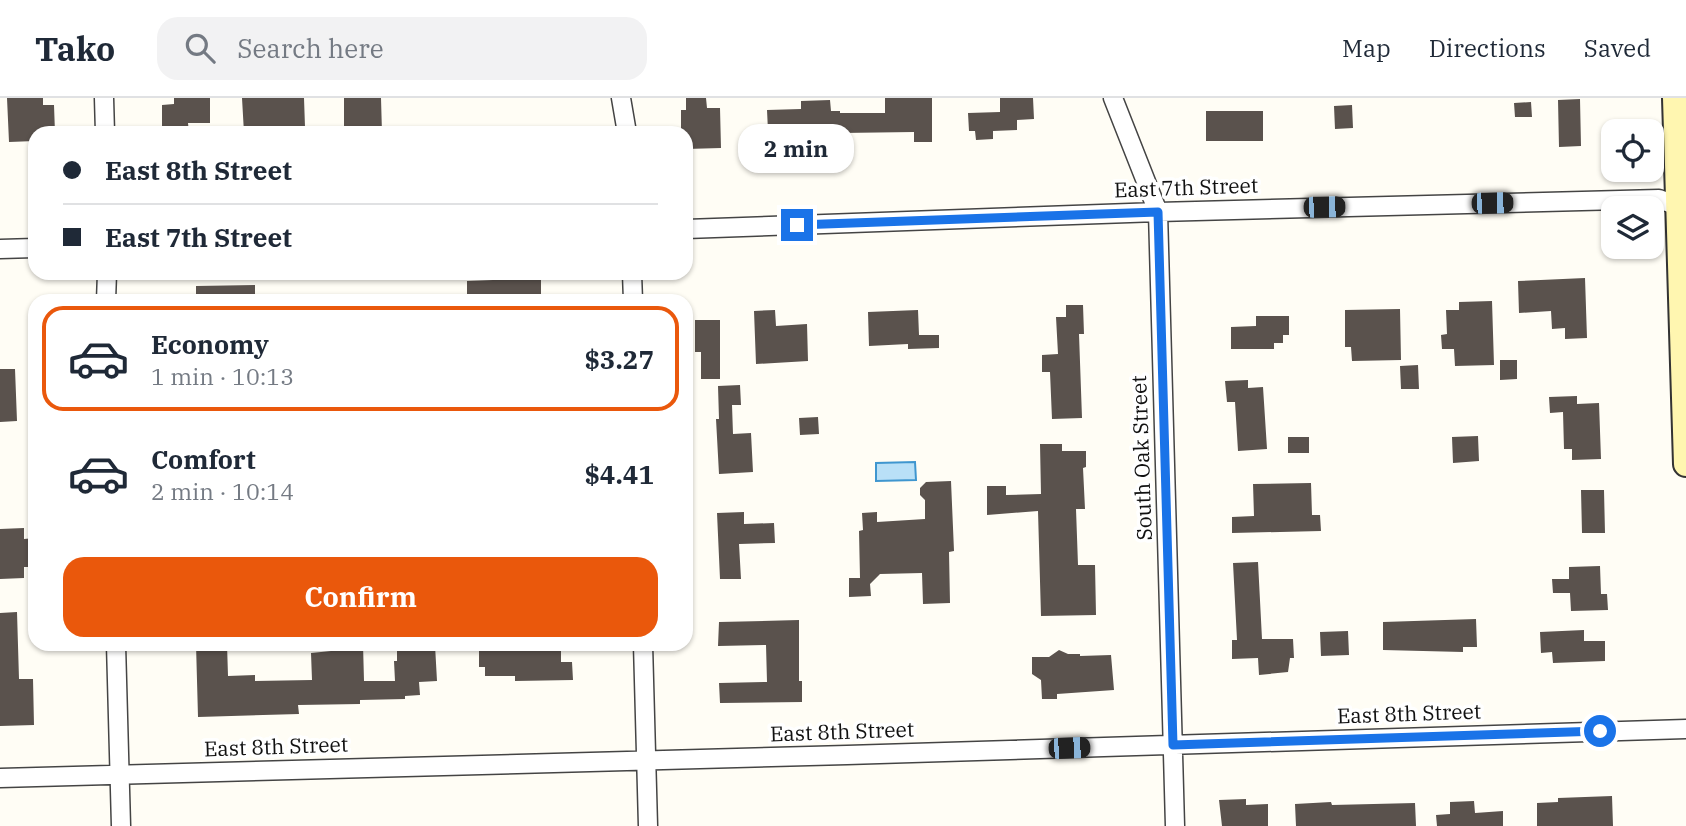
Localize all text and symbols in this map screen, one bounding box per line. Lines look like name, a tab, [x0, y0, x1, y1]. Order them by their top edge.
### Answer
search box	[157, 17, 647, 80]
text: Tako	[35, 27, 115, 70]
icon: search	[181, 29, 219, 67]
text: Search here	[237, 31, 384, 65]
text: Map	[1342, 32, 1391, 64]
text: Directions	[1429, 32, 1546, 64]
text: Saved	[1584, 32, 1651, 64]
map controls	[1601, 119, 1664, 259]
button: locate	[1601, 119, 1664, 182]
callout: 2 min	[739, 123, 855, 172]
text: 2 min	[764, 133, 828, 163]
text: East 8th Street	[105, 153, 292, 187]
street label: East 7th Street	[1113, 170, 1259, 204]
car	[1471, 192, 1514, 214]
car	[1303, 196, 1346, 218]
button: layers	[1601, 196, 1664, 259]
route end	[781, 209, 813, 241]
text: East 7th Street	[105, 220, 292, 254]
icon: car	[67, 327, 130, 390]
text: Economy	[151, 327, 269, 361]
text: $3.27	[584, 342, 654, 376]
text: 1 min · 10:13	[151, 361, 294, 391]
street label: South Oak Street	[1124, 375, 1158, 541]
icon: car	[67, 442, 130, 505]
text: Comfort	[151, 442, 256, 476]
text: $4.41	[584, 457, 654, 491]
text: 2 min · 10:14	[151, 476, 294, 506]
button: Confirm	[63, 557, 658, 637]
street label: East 8th Street	[1336, 696, 1482, 730]
street label: East 8th Street	[769, 714, 915, 748]
route start	[1584, 715, 1616, 747]
street label: East 8th Street	[203, 729, 349, 763]
car	[1048, 737, 1091, 759]

